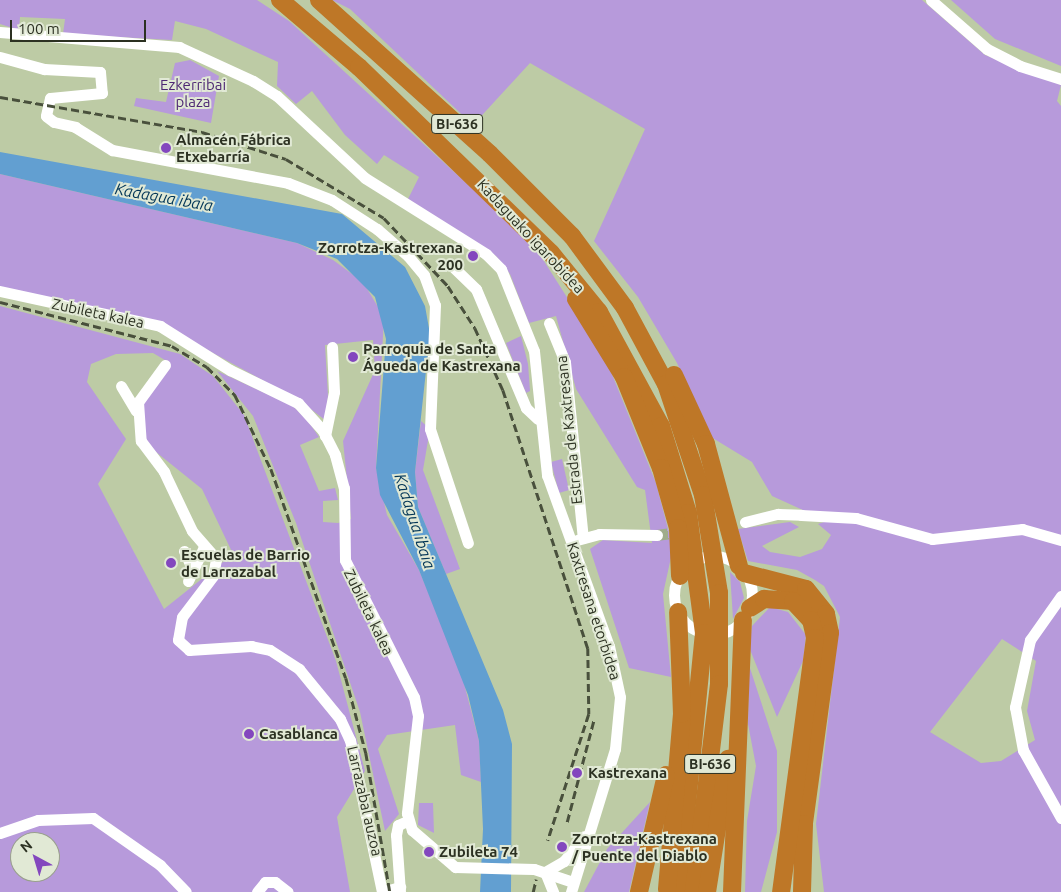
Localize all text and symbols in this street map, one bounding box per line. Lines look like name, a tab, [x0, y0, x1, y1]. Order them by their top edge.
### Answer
scale bar	[12, 10, 149, 42]
text: 100 m	[18, 20, 60, 37]
park label: Ezkerribai plaza	[160, 75, 226, 110]
road number: BI-636	[431, 112, 483, 136]
place label: Almacén Fábrica Etxebarría	[176, 130, 291, 165]
marker: Almacén Fábrica Etxebarría	[160, 142, 172, 154]
street label: Kadaguako igarobidea	[474, 175, 588, 297]
water label: Kadagua ibaia	[114, 179, 214, 215]
place label: Zorrotza-Kastrexana 200	[318, 238, 463, 273]
marker: Zorrotza-Kastrexana 200	[467, 250, 479, 262]
street label: Zubileta kalea	[50, 294, 146, 332]
place label: Parroquia de Santa Águeda de Kastrexana	[363, 339, 521, 374]
marker: Parroquia de Santa Águeda de Kastrexana	[347, 351, 359, 363]
street label: Estrada de Kaxtresana	[552, 355, 586, 505]
water label: Kadagua ibaia	[391, 471, 439, 571]
street label: Kaxtresana etorbidea	[563, 540, 625, 682]
place label: Escuelas de Barrio de Larrazabal	[181, 545, 310, 580]
marker: Escuelas de Barrio de Larrazabal	[165, 557, 177, 569]
street label: Zubileta kalea	[340, 566, 398, 658]
place label: Casablanca	[259, 725, 338, 743]
marker: Casablanca	[243, 728, 255, 740]
street label: Larrazabal auzoa	[344, 744, 386, 858]
road number: BI-636	[684, 752, 736, 776]
place label: Kastrexana	[588, 764, 667, 782]
marker: Kastrexana	[570, 766, 584, 780]
place label: Zorrotza-Kastrexana / Puente del Diablo	[572, 829, 717, 864]
north arrow	[10, 832, 60, 882]
text: N	[17, 837, 35, 856]
marker: Zorrotza-Kastrexana / Puente del Diablo	[556, 841, 568, 853]
place label: Zubileta 74	[439, 843, 518, 861]
marker: Zubileta 74	[423, 846, 435, 858]

